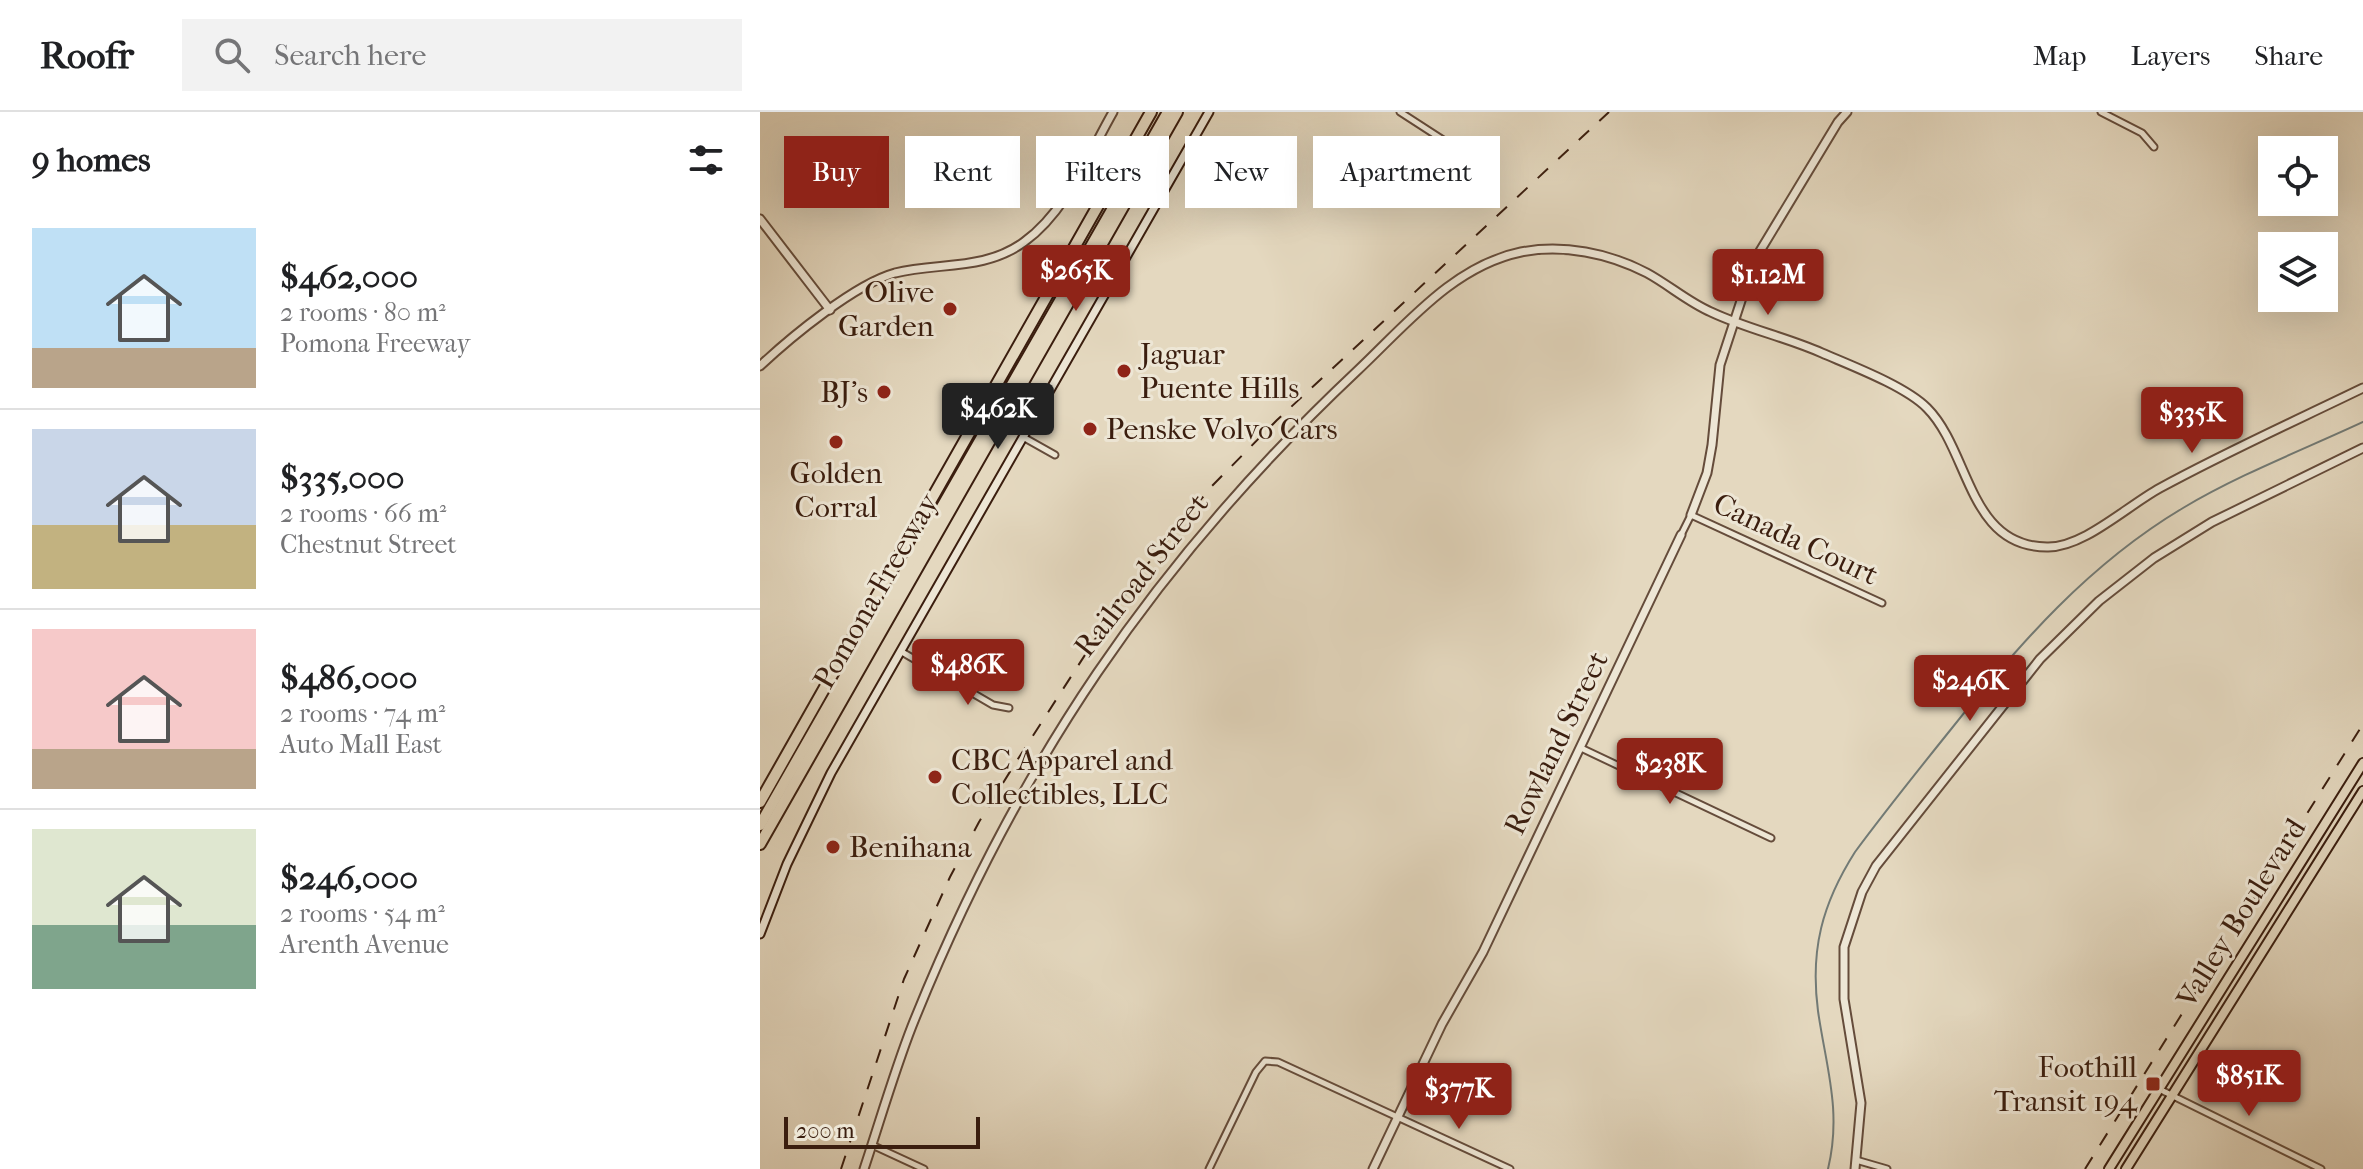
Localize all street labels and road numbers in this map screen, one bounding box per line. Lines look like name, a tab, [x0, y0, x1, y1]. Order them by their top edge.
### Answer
street label: Canada Court	[1708, 486, 1884, 593]
street label: Pomona Freeway	[806, 487, 947, 695]
street label: Railroad Street	[1067, 487, 1216, 664]
street label: Rowland Street	[1497, 646, 1616, 841]
street label: Valley Boulevard	[2169, 812, 2314, 1015]

